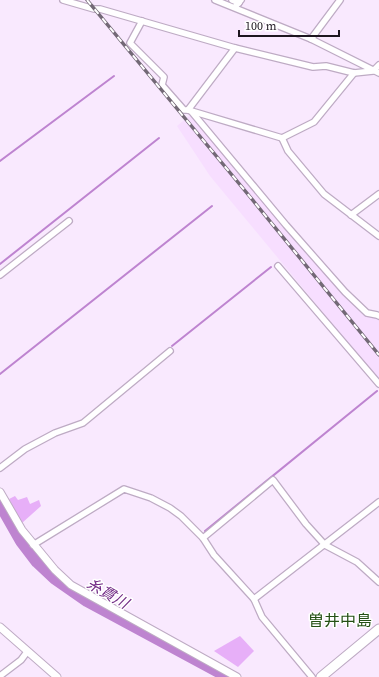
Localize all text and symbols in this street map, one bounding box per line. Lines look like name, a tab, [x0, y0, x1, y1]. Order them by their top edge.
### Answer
scale bar	[239, 12, 339, 38]
text: 100 m	[245, 18, 277, 34]
water label: 糸貫川	[83, 573, 134, 614]
district label: 曽井中島	[308, 609, 372, 631]

